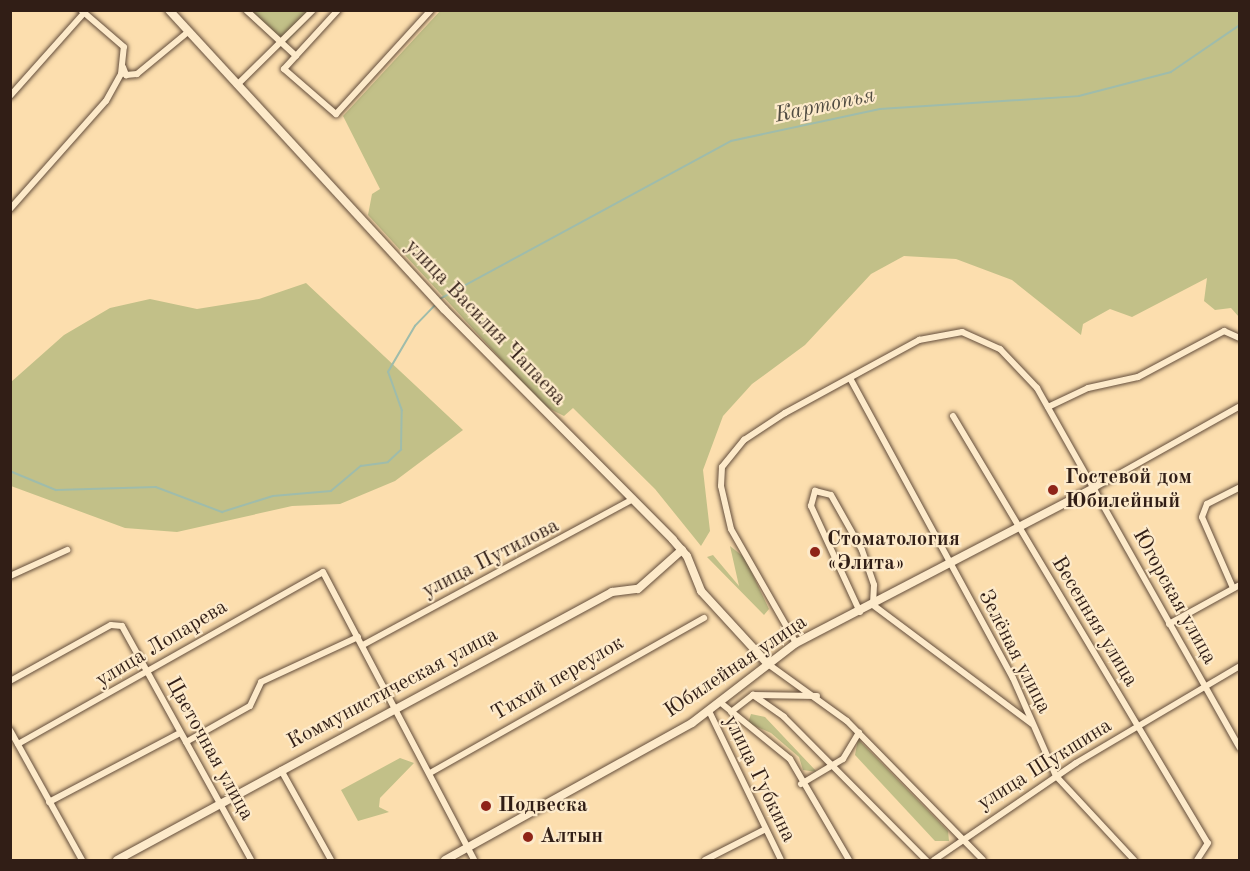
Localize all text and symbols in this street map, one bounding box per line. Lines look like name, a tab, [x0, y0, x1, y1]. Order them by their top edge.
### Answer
water label: Картопья	[773, 83, 877, 129]
street label: улица Василия Чапаева	[399, 235, 571, 411]
place label: Гостевой дом Юбилейный	[1065, 465, 1192, 515]
marker: Гостевой дом Юбилейный	[1046, 483, 1060, 497]
street label: улица Путилова	[418, 514, 564, 604]
street label: Югорская улица	[1126, 525, 1222, 669]
place label: Стоматология «Элита»	[827, 527, 960, 577]
marker: Стоматология «Элита»	[808, 545, 822, 559]
street label: Весенняя улица	[1045, 552, 1143, 692]
street label: Зелёная улица	[972, 586, 1056, 718]
street label: улица Лопарева	[92, 595, 232, 693]
street label: Юбилейная улица	[660, 610, 812, 724]
street label: Коммунистическая улица	[283, 623, 503, 755]
street label: Тихий переулок	[487, 631, 629, 727]
street label: Цветочная улица	[159, 673, 259, 825]
street label: улица Губкина	[717, 711, 801, 847]
street label: улица Шукшина	[973, 714, 1117, 816]
place label: Подвеска	[498, 793, 588, 819]
marker: Подвеска	[479, 799, 493, 813]
place label: Алтын	[540, 824, 603, 850]
marker: Алтын	[521, 830, 535, 844]

